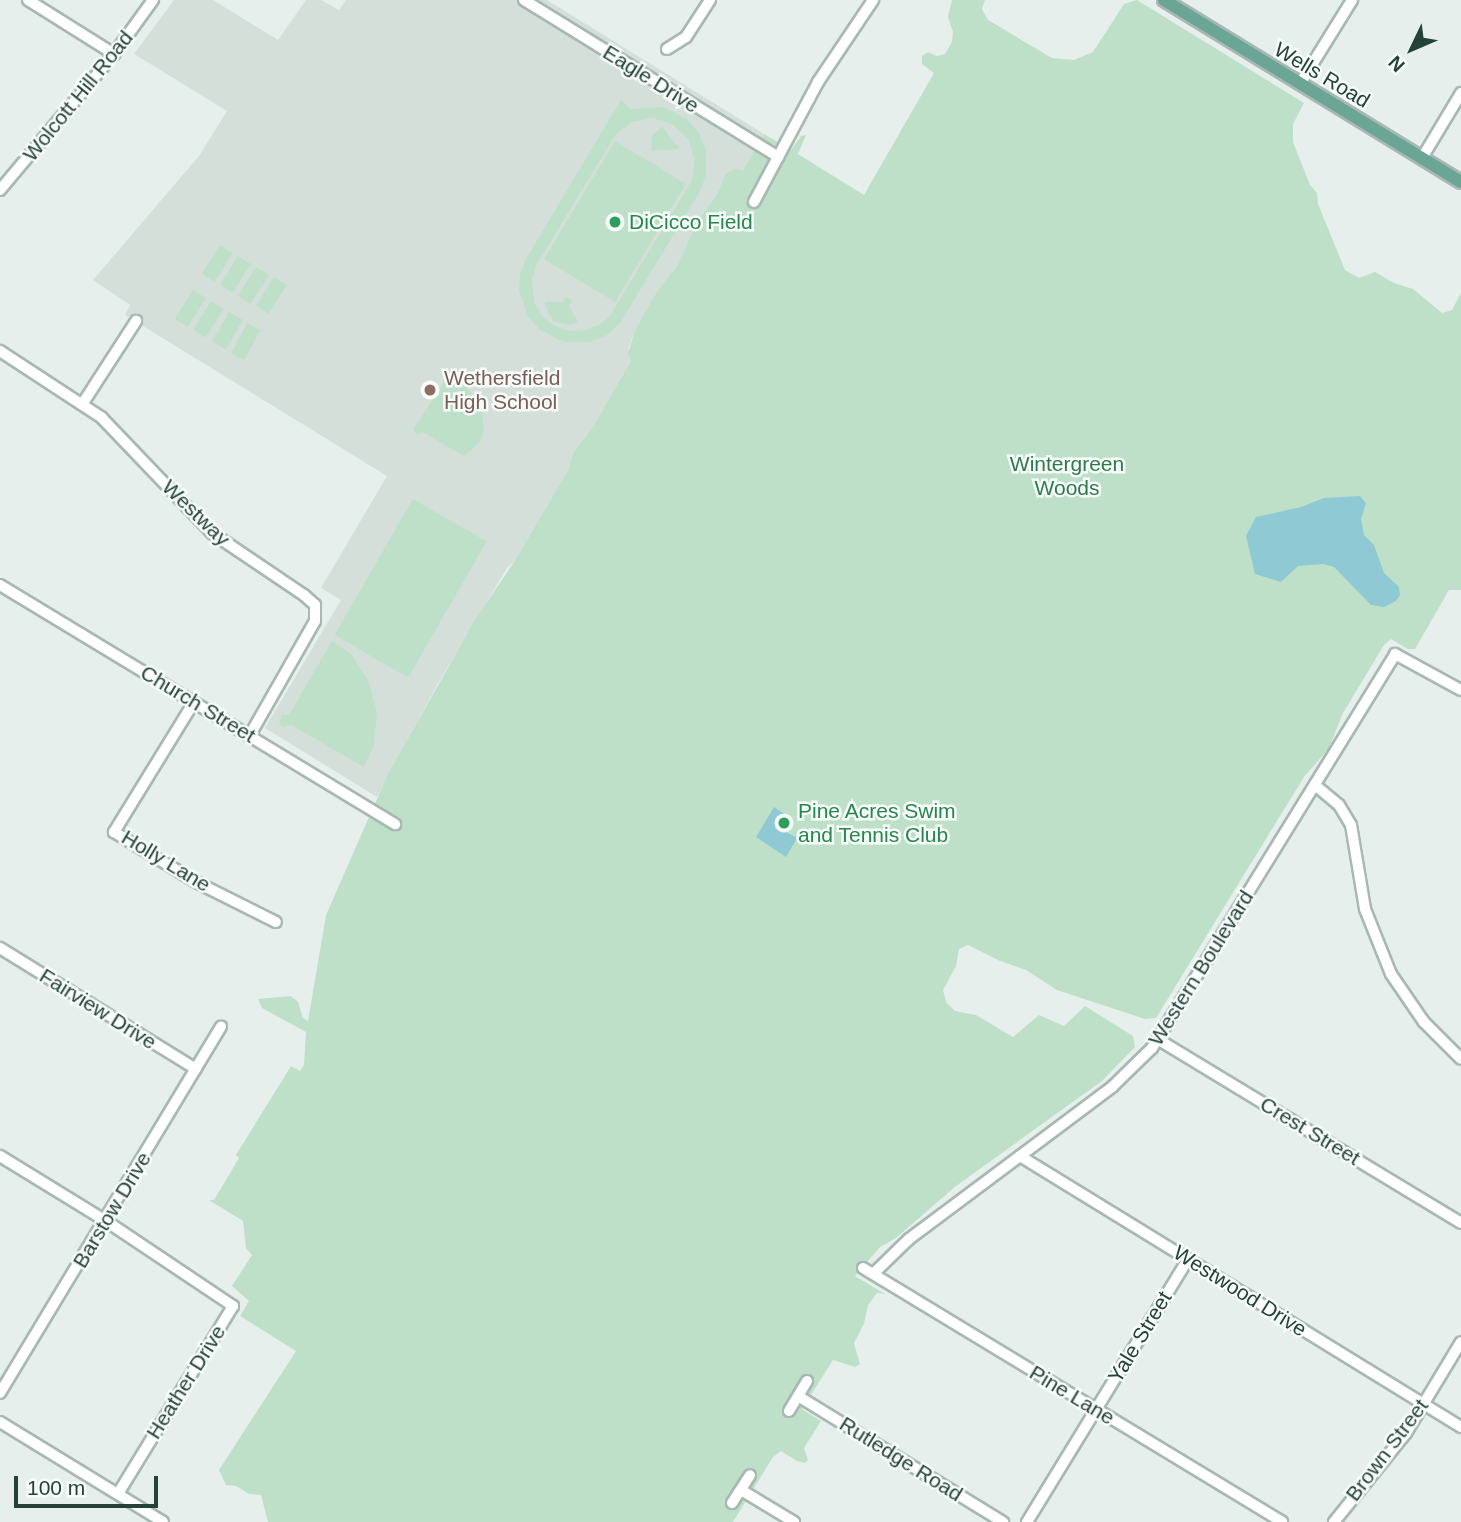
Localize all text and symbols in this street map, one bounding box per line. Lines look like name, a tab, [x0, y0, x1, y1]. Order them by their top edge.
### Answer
north arrow	[1377, 14, 1447, 84]
street label: Wolcott Hill Road	[18, 26, 138, 166]
street label: Wells Road	[1270, 37, 1374, 113]
street label: Eagle Drive	[598, 40, 704, 118]
text: N	[1384, 52, 1409, 76]
place label: DiCicco Field	[629, 209, 753, 235]
marker: DiCicco Field	[607, 214, 623, 230]
place label: Wethersfield High School	[444, 365, 560, 415]
marker: Wethersfield High School	[422, 382, 438, 398]
park label: Wintergreen Woods	[1010, 451, 1124, 501]
street label: Westway	[157, 474, 235, 552]
street label: Church Street	[136, 660, 260, 748]
place label: Pine Acres Swim and Tennis Club	[798, 798, 957, 848]
marker: Pine Acres Swim and Tennis Club	[776, 815, 792, 831]
street label: Holly Lane	[117, 825, 215, 897]
street label: Western Boulevard	[1143, 886, 1259, 1050]
street label: Fairview Drive	[35, 963, 161, 1055]
street label: Crest Street	[1255, 1091, 1365, 1171]
street label: Barstow Drive	[68, 1147, 156, 1273]
street label: Westwood Drive	[1169, 1240, 1311, 1342]
street label: Yale Street	[1103, 1287, 1177, 1387]
street label: Heather Drive	[141, 1320, 231, 1444]
street label: Pine Lane	[1025, 1360, 1119, 1430]
street label: Brown Street	[1340, 1394, 1434, 1506]
street label: Rutledge Road	[835, 1411, 967, 1507]
scale bar	[18, 1462, 161, 1506]
text: 100 m	[27, 1476, 85, 1499]

